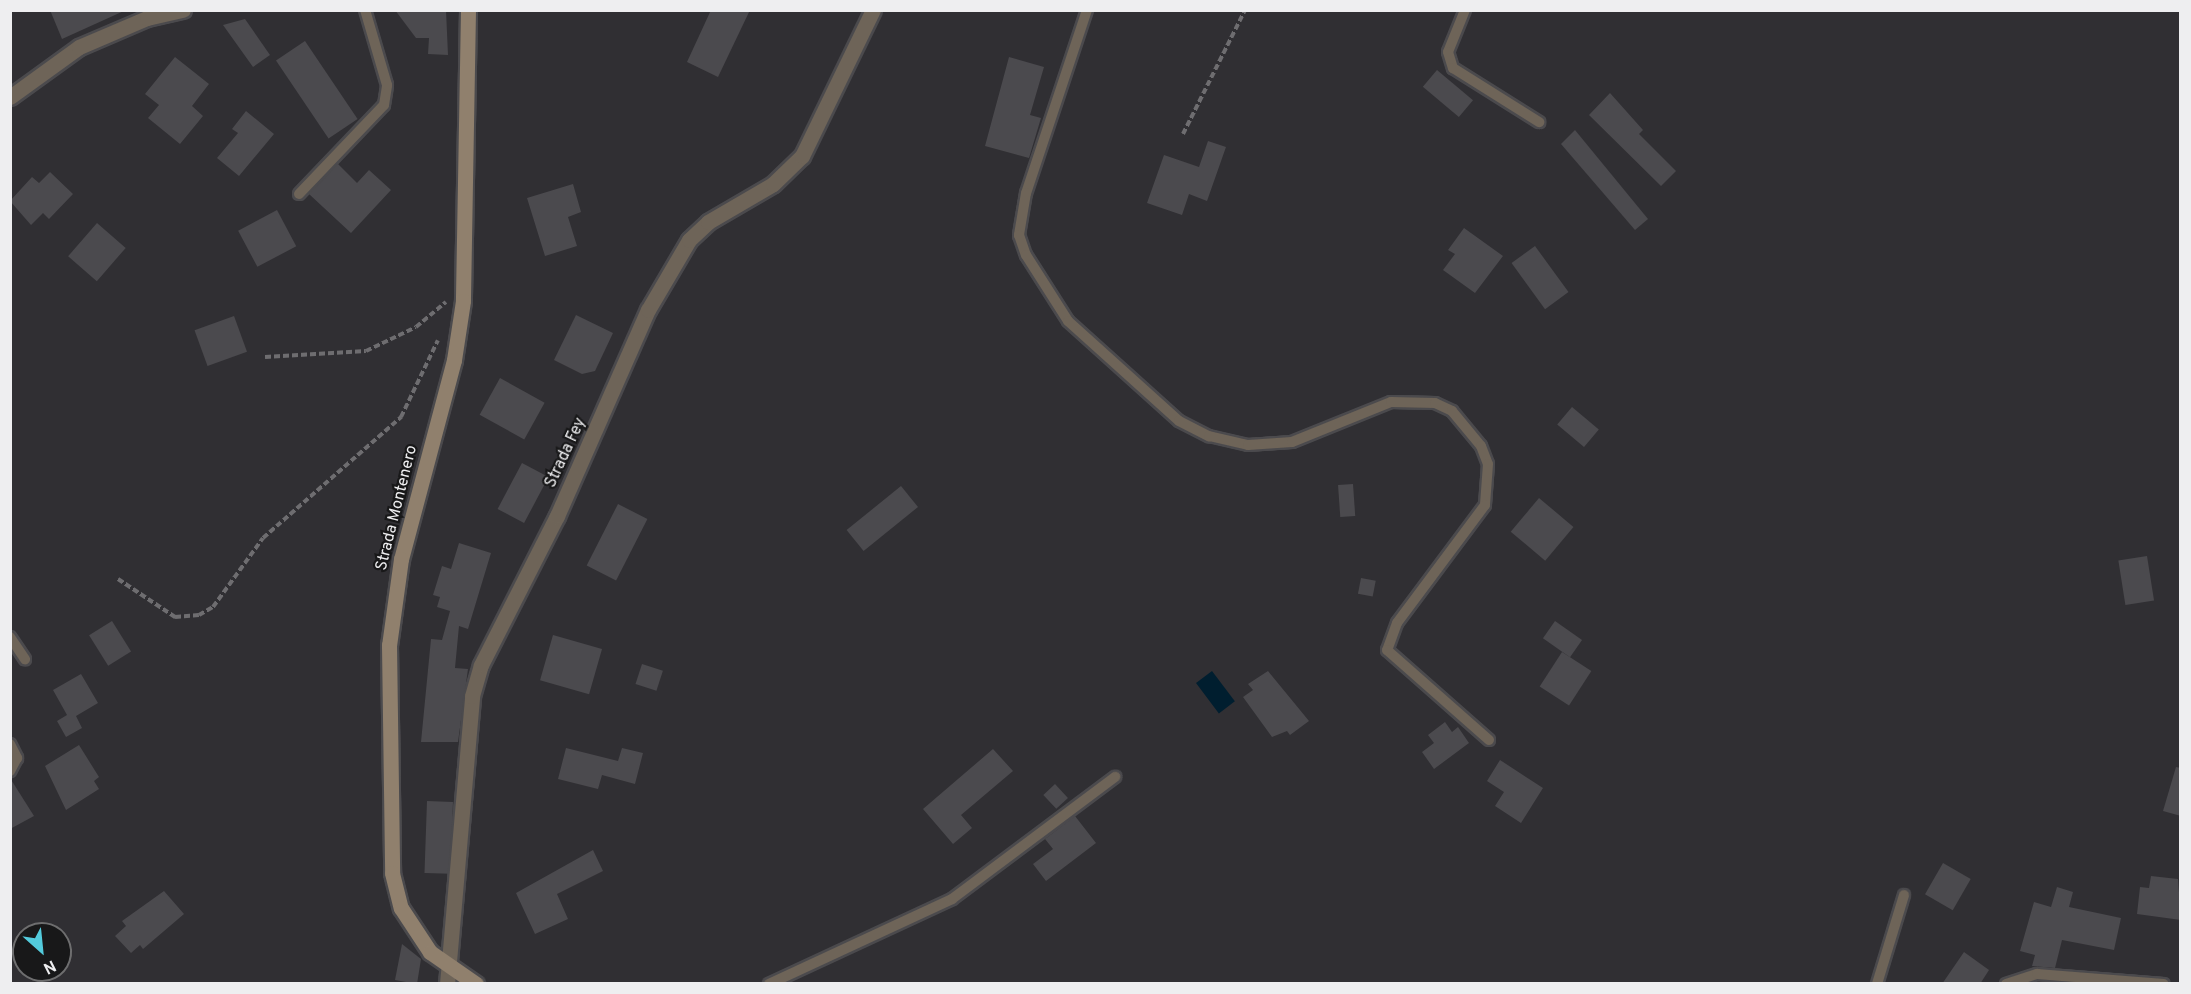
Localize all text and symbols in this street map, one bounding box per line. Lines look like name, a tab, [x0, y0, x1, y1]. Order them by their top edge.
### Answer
street label: Strada Fey	[541, 415, 591, 491]
street label: Strada Montenero	[372, 443, 422, 573]
north arrow	[12, 922, 72, 982]
text: N	[40, 955, 59, 978]

